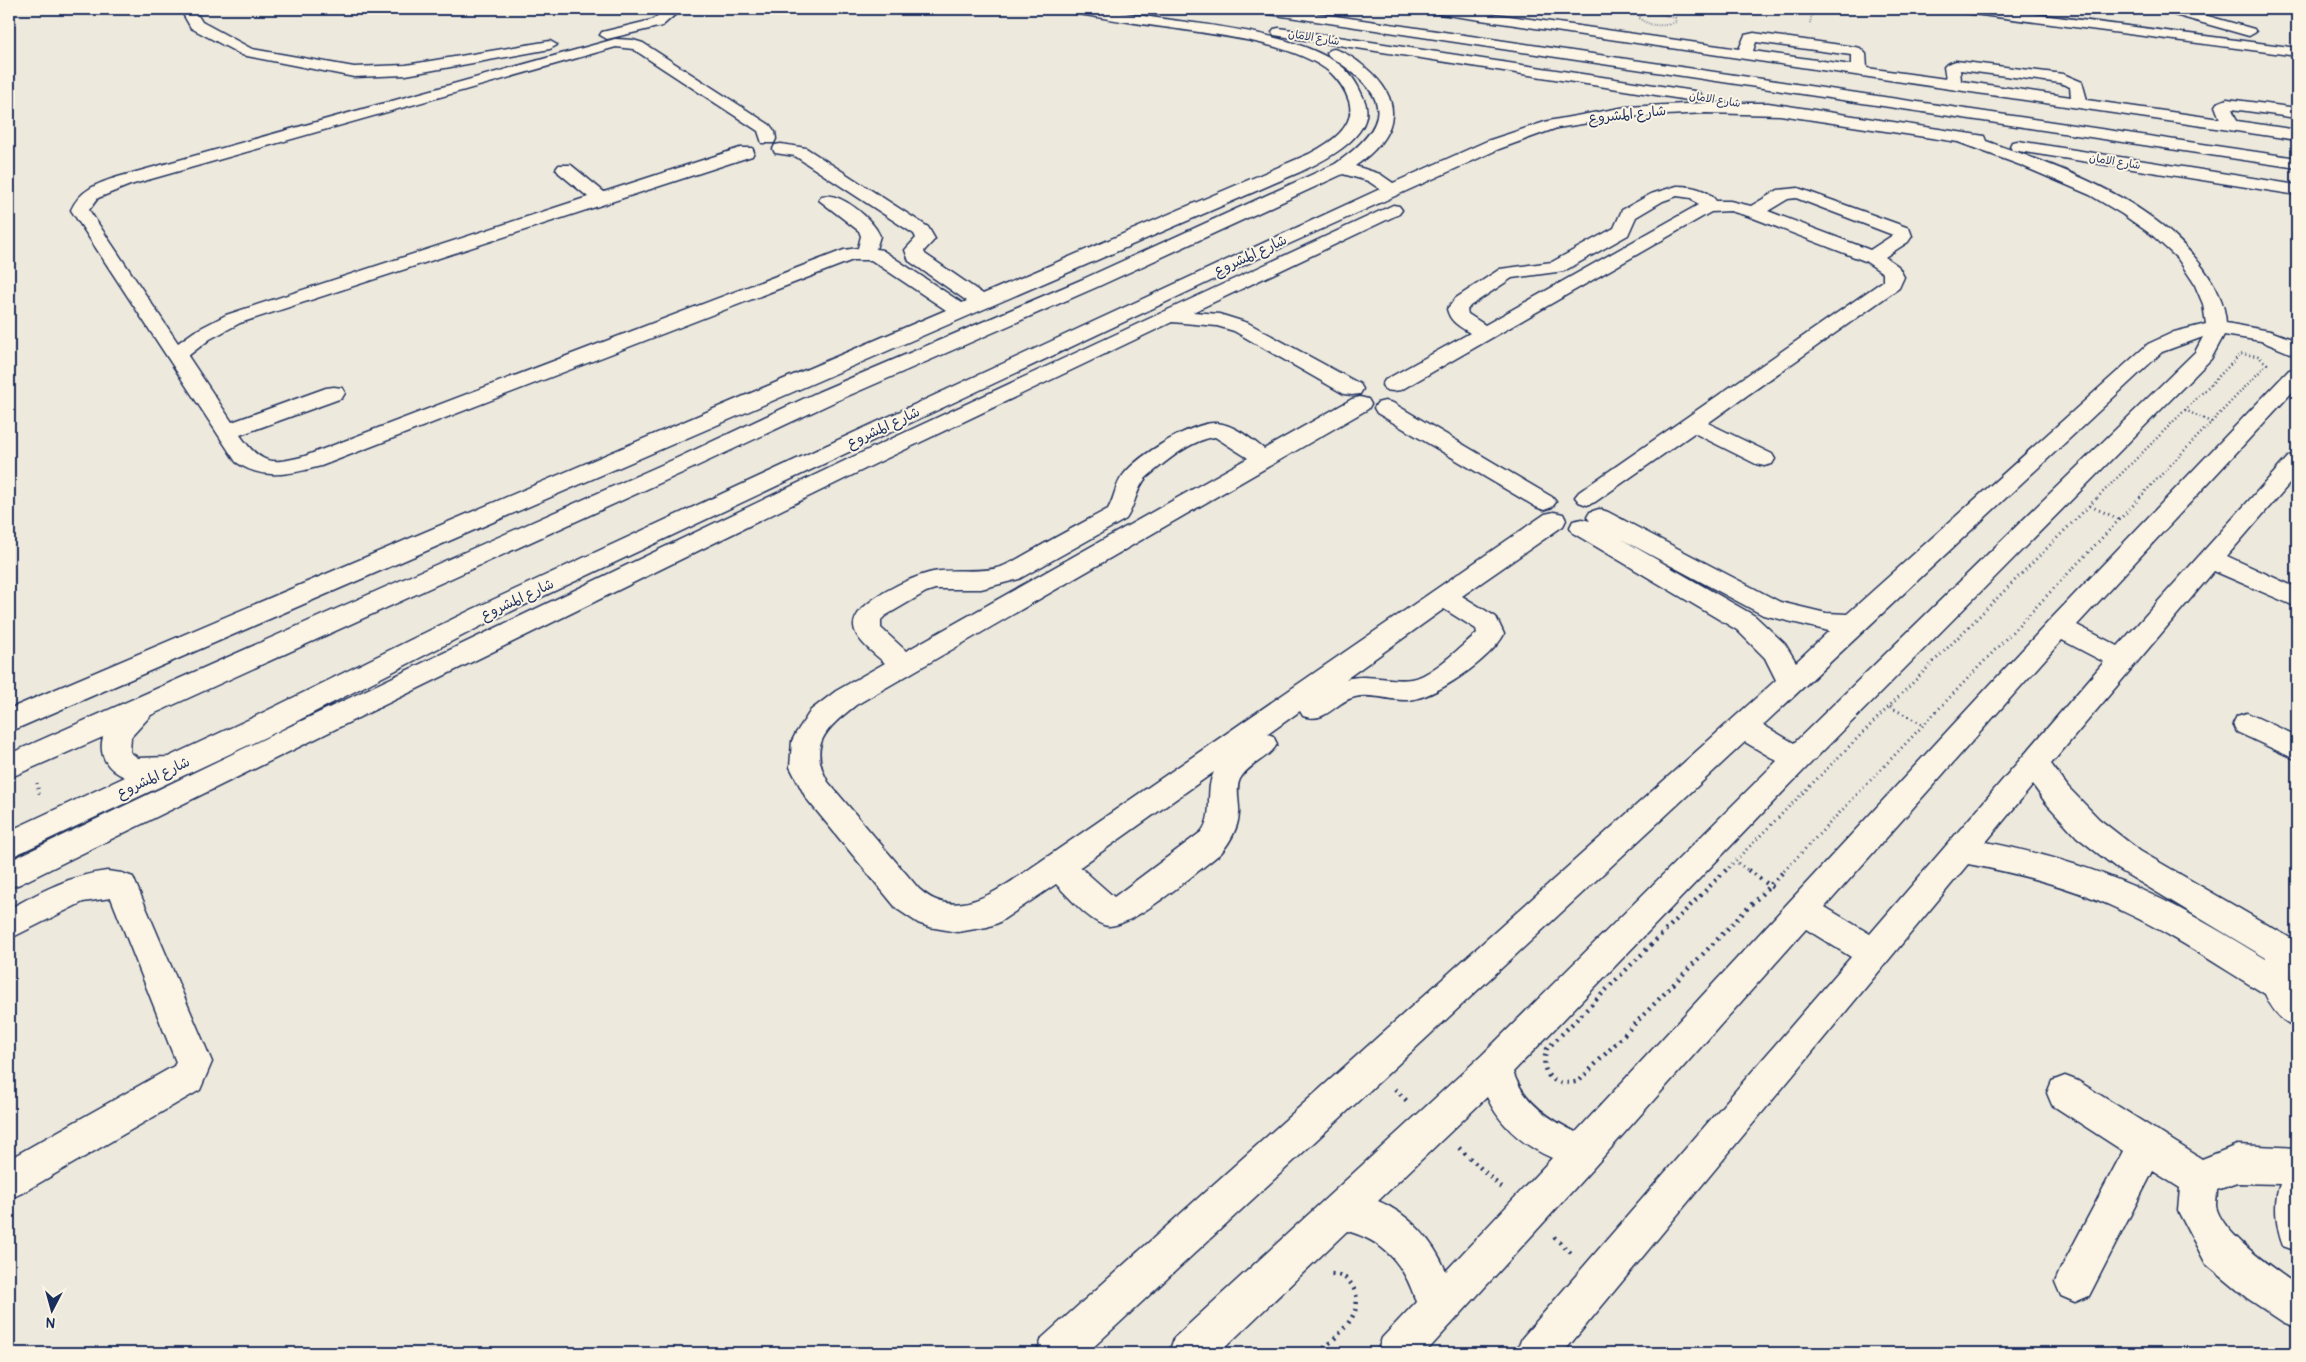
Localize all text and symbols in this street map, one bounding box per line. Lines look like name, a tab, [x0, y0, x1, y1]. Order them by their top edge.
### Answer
street label: شارع الامان	[1287, 27, 1341, 50]
street label: شارع الامان	[1688, 89, 1742, 112]
street label: شارع المشروع	[1587, 102, 1667, 129]
street label: شارع الامان	[2088, 151, 2142, 174]
street label: شارع المشروع	[1211, 231, 1290, 282]
street label: شارع المشروع	[844, 403, 923, 454]
street label: شارع المشروع	[478, 575, 557, 626]
street label: شارع المشروع	[114, 753, 193, 804]
north arrow	[28, 1284, 78, 1334]
text: N	[45, 1313, 56, 1331]

